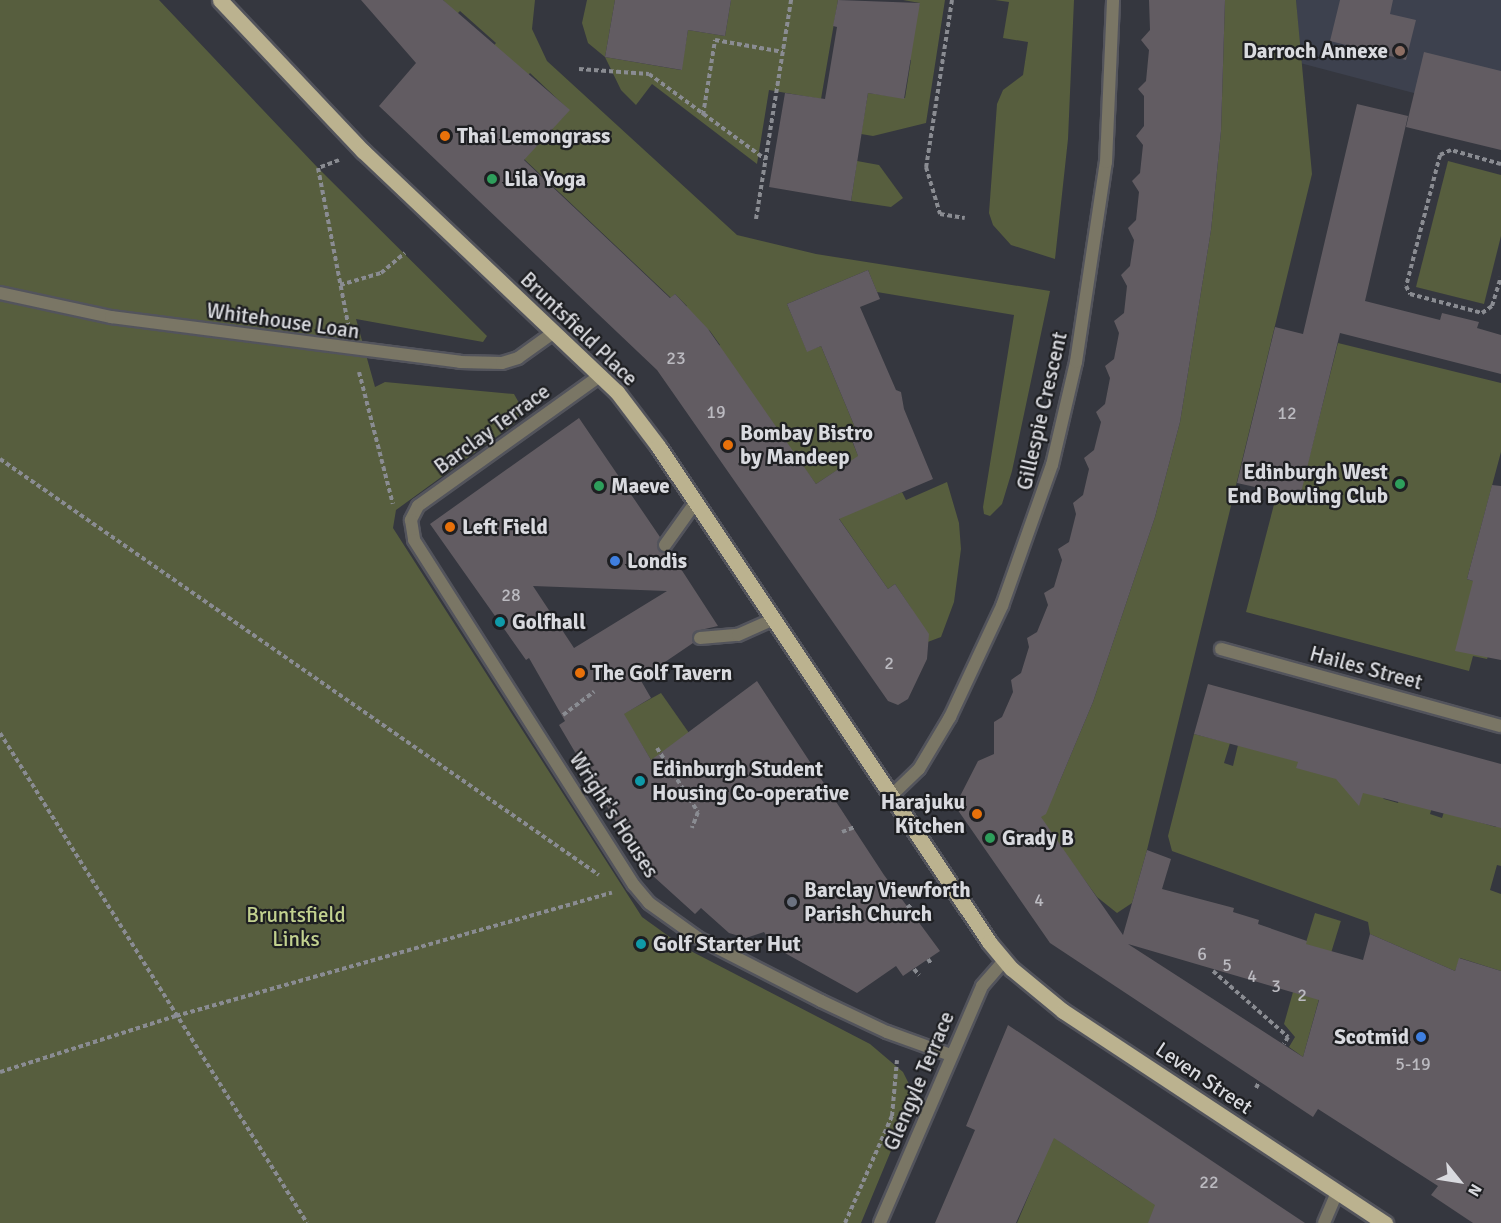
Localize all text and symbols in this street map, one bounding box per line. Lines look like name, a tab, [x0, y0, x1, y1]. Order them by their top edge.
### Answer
place label: Darroch Annexe	[1243, 38, 1388, 64]
marker: Darroch Annexe	[1393, 44, 1407, 58]
place label: Thai Lemongrass	[457, 123, 610, 149]
marker: Thai Lemongrass	[438, 129, 452, 143]
place label: Lila Yoga	[504, 166, 586, 192]
marker: Lila Yoga	[485, 172, 499, 186]
street label: Bruntsfield Place	[515, 267, 643, 391]
street label: Whitehouse Loan	[205, 298, 361, 344]
street label: Gillespie Crescent	[1012, 329, 1072, 493]
house number: 23	[666, 347, 686, 369]
street label: Barclay Terrace	[429, 379, 555, 479]
house number: 19	[706, 401, 726, 423]
house number: 12	[1277, 402, 1297, 424]
place label: Bombay Bistro by Mandeep	[740, 420, 873, 470]
marker: Bombay Bistro by Mandeep	[721, 438, 735, 452]
place label: Edinburgh West End Bowling Club	[1227, 459, 1388, 509]
place label: Maeve	[611, 473, 670, 499]
marker: Edinburgh West End Bowling Club	[1393, 477, 1407, 491]
marker: Maeve	[592, 479, 606, 493]
place label: Left Field	[462, 514, 548, 540]
marker: Left Field	[443, 520, 457, 534]
place label: Londis	[627, 548, 687, 574]
marker: Londis	[608, 554, 622, 568]
house number: 28	[501, 584, 521, 606]
place label: Golfhall	[512, 609, 586, 635]
marker: Golfhall	[493, 615, 507, 629]
street label: Hailes Street	[1307, 641, 1425, 695]
house number: 2	[884, 652, 894, 674]
place label: The Golf Tavern	[592, 660, 732, 686]
marker: The Golf Tavern	[573, 666, 587, 680]
street label: Wright's Houses	[564, 747, 664, 883]
place label: Edinburgh Student Housing Co-operative	[652, 756, 849, 806]
marker: Edinburgh Student Housing Co-operative	[633, 774, 647, 788]
place label: Harajuku Kitchen	[881, 789, 965, 839]
marker: Harajuku Kitchen	[970, 807, 984, 821]
place label: Grady B	[1002, 825, 1074, 851]
marker: Grady B	[983, 831, 997, 845]
place label: Barclay Viewforth Parish Church	[804, 877, 971, 927]
house number: 4	[1034, 889, 1044, 911]
marker: Barclay Viewforth Parish Church	[785, 895, 799, 909]
park label: Bruntsfield Links	[246, 902, 346, 952]
place label: Golf Starter Hut	[653, 931, 801, 957]
marker: Golf Starter Hut	[634, 937, 648, 951]
house number: 6	[1197, 943, 1207, 965]
house number: 5	[1222, 954, 1232, 976]
house number: 4	[1247, 965, 1257, 987]
house number: 3	[1271, 975, 1281, 997]
house number: 2	[1297, 984, 1307, 1006]
street label: Glengyle Terrace	[878, 1008, 960, 1154]
place label: Scotmid	[1334, 1024, 1409, 1050]
marker: Scotmid	[1414, 1030, 1428, 1044]
street label: Leven Street	[1151, 1036, 1257, 1120]
house number: 5-19	[1395, 1053, 1431, 1075]
north arrow	[1429, 1151, 1489, 1211]
house number: 22	[1199, 1171, 1219, 1193]
text: N	[1463, 1180, 1486, 1200]

